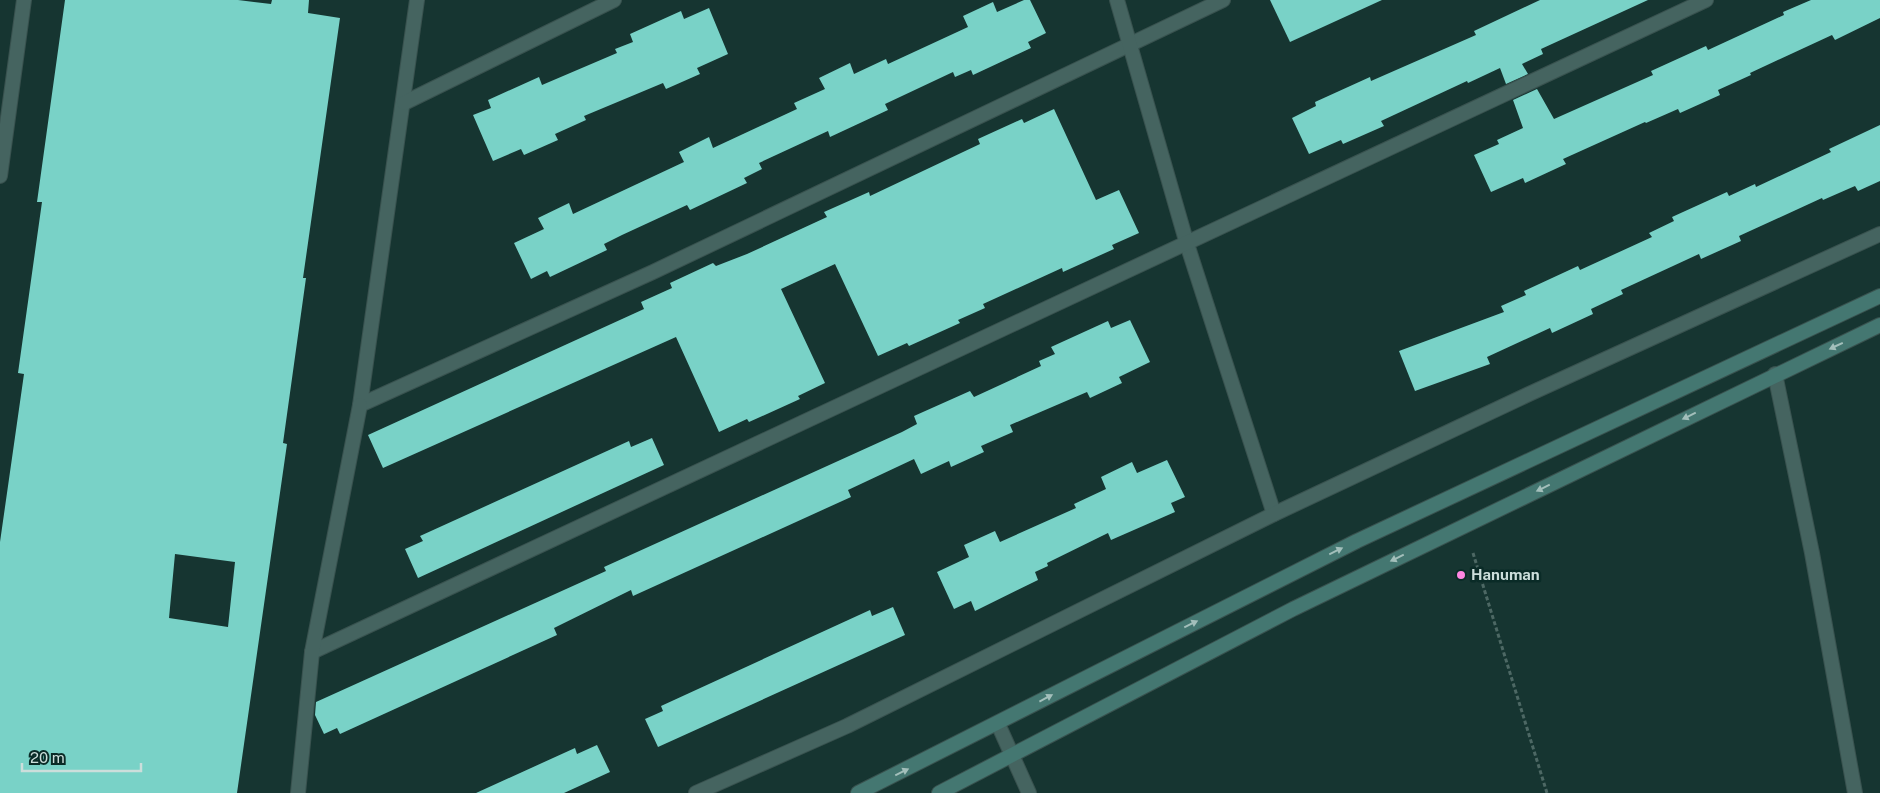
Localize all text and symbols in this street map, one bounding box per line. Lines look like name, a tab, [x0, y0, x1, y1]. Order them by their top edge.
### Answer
one-way arrow	[1829, 342, 1843, 350]
one-way arrow	[1682, 412, 1696, 420]
one-way arrow	[1536, 484, 1550, 492]
one-way arrow	[1329, 547, 1344, 555]
one-way arrow	[1390, 555, 1404, 563]
place label: Hanuman	[1471, 566, 1540, 583]
marker: Hanuman	[1455, 569, 1467, 581]
one-way arrow	[1184, 620, 1198, 628]
one-way arrow	[1039, 694, 1054, 702]
scale bar	[22, 740, 141, 772]
text: 20 m	[30, 749, 65, 766]
one-way arrow	[894, 767, 909, 776]

